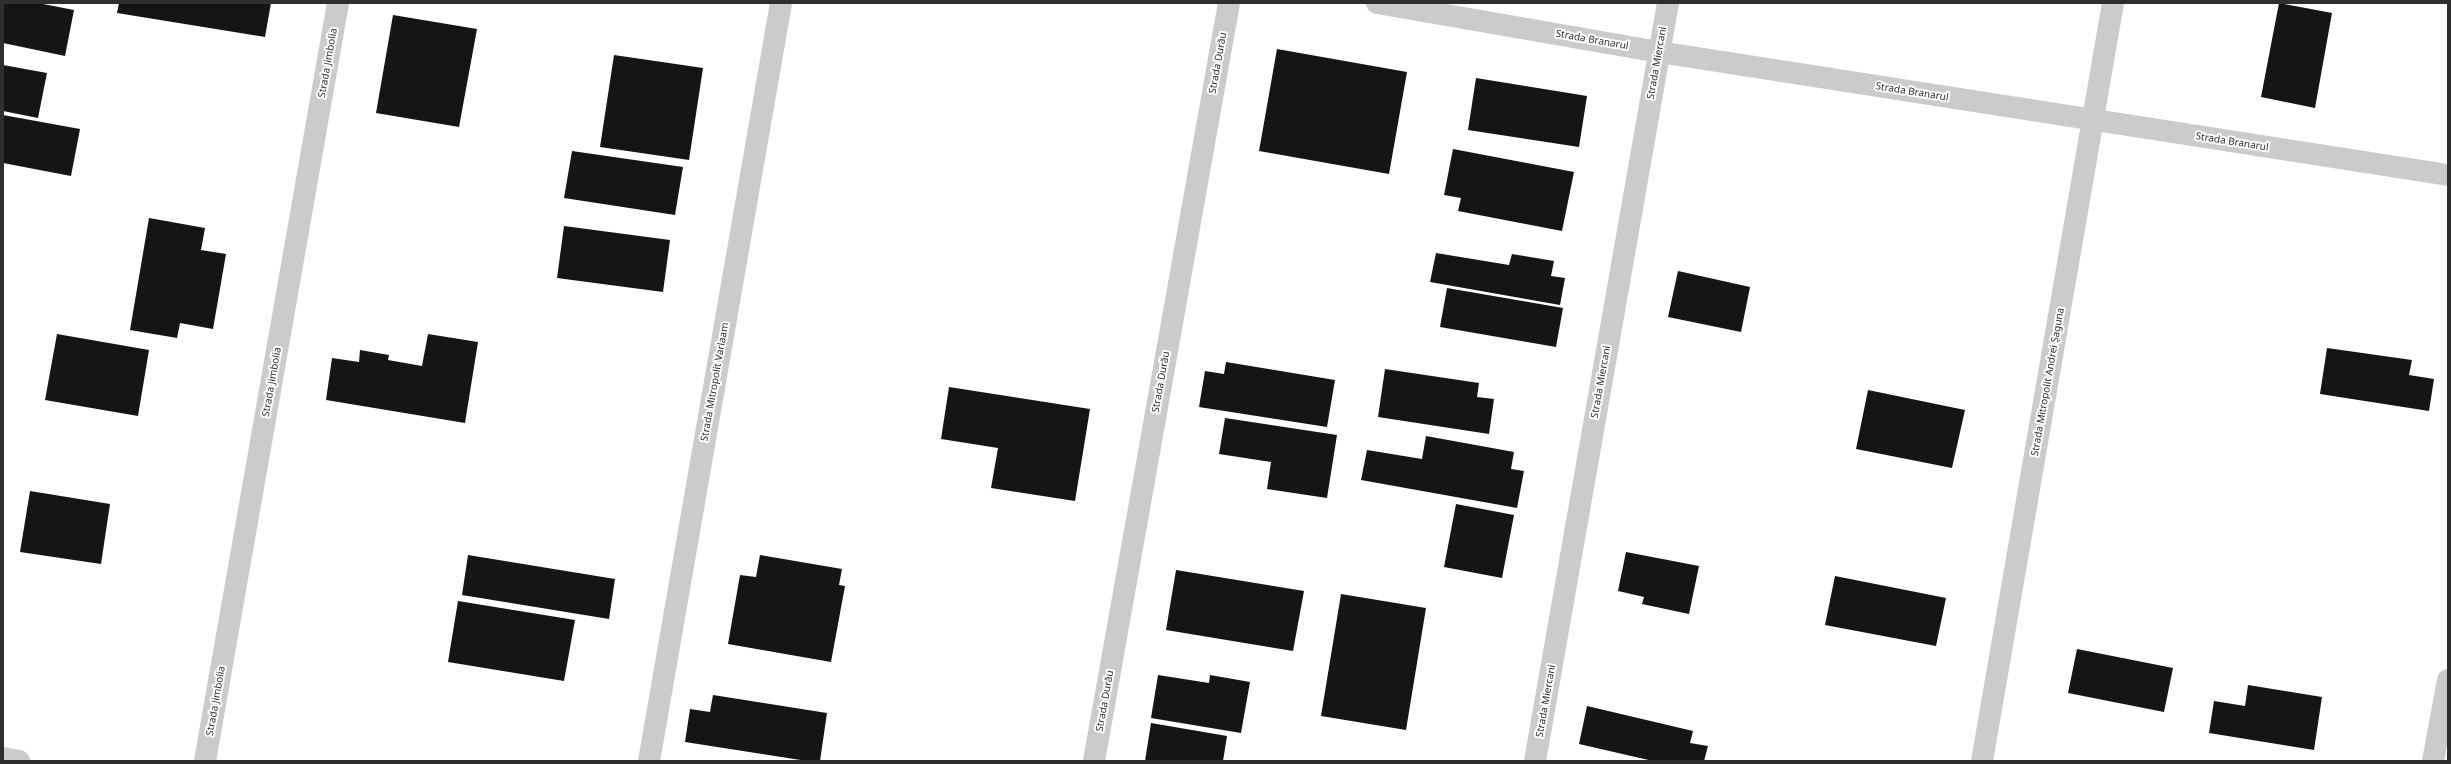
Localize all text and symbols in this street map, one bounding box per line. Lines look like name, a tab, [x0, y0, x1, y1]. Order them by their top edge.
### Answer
street label: Strada Miercani	[1645, 26, 1669, 100]
street label: Strada Jimbolia	[316, 27, 340, 99]
street label: Strada Branarul	[1555, 28, 1629, 52]
street label: Strada Durău	[1207, 31, 1229, 95]
street label: Strada Branarul	[1875, 80, 1949, 104]
street label: Strada Branarul	[2195, 130, 2269, 154]
street label: Strada Mitropolit Andrei Șaguna	[2029, 307, 2067, 457]
street label: Strada Mitropolit Varlaam	[699, 322, 731, 442]
street label: Strada Miercani	[1589, 345, 1613, 419]
street label: Strada Jimbolia	[260, 346, 284, 418]
street label: Strada Durău	[1150, 350, 1172, 414]
street label: Strada Miercani	[1534, 664, 1558, 738]
street label: Strada Jimbolia	[204, 665, 228, 737]
street label: Strada Durău	[1094, 669, 1116, 733]

